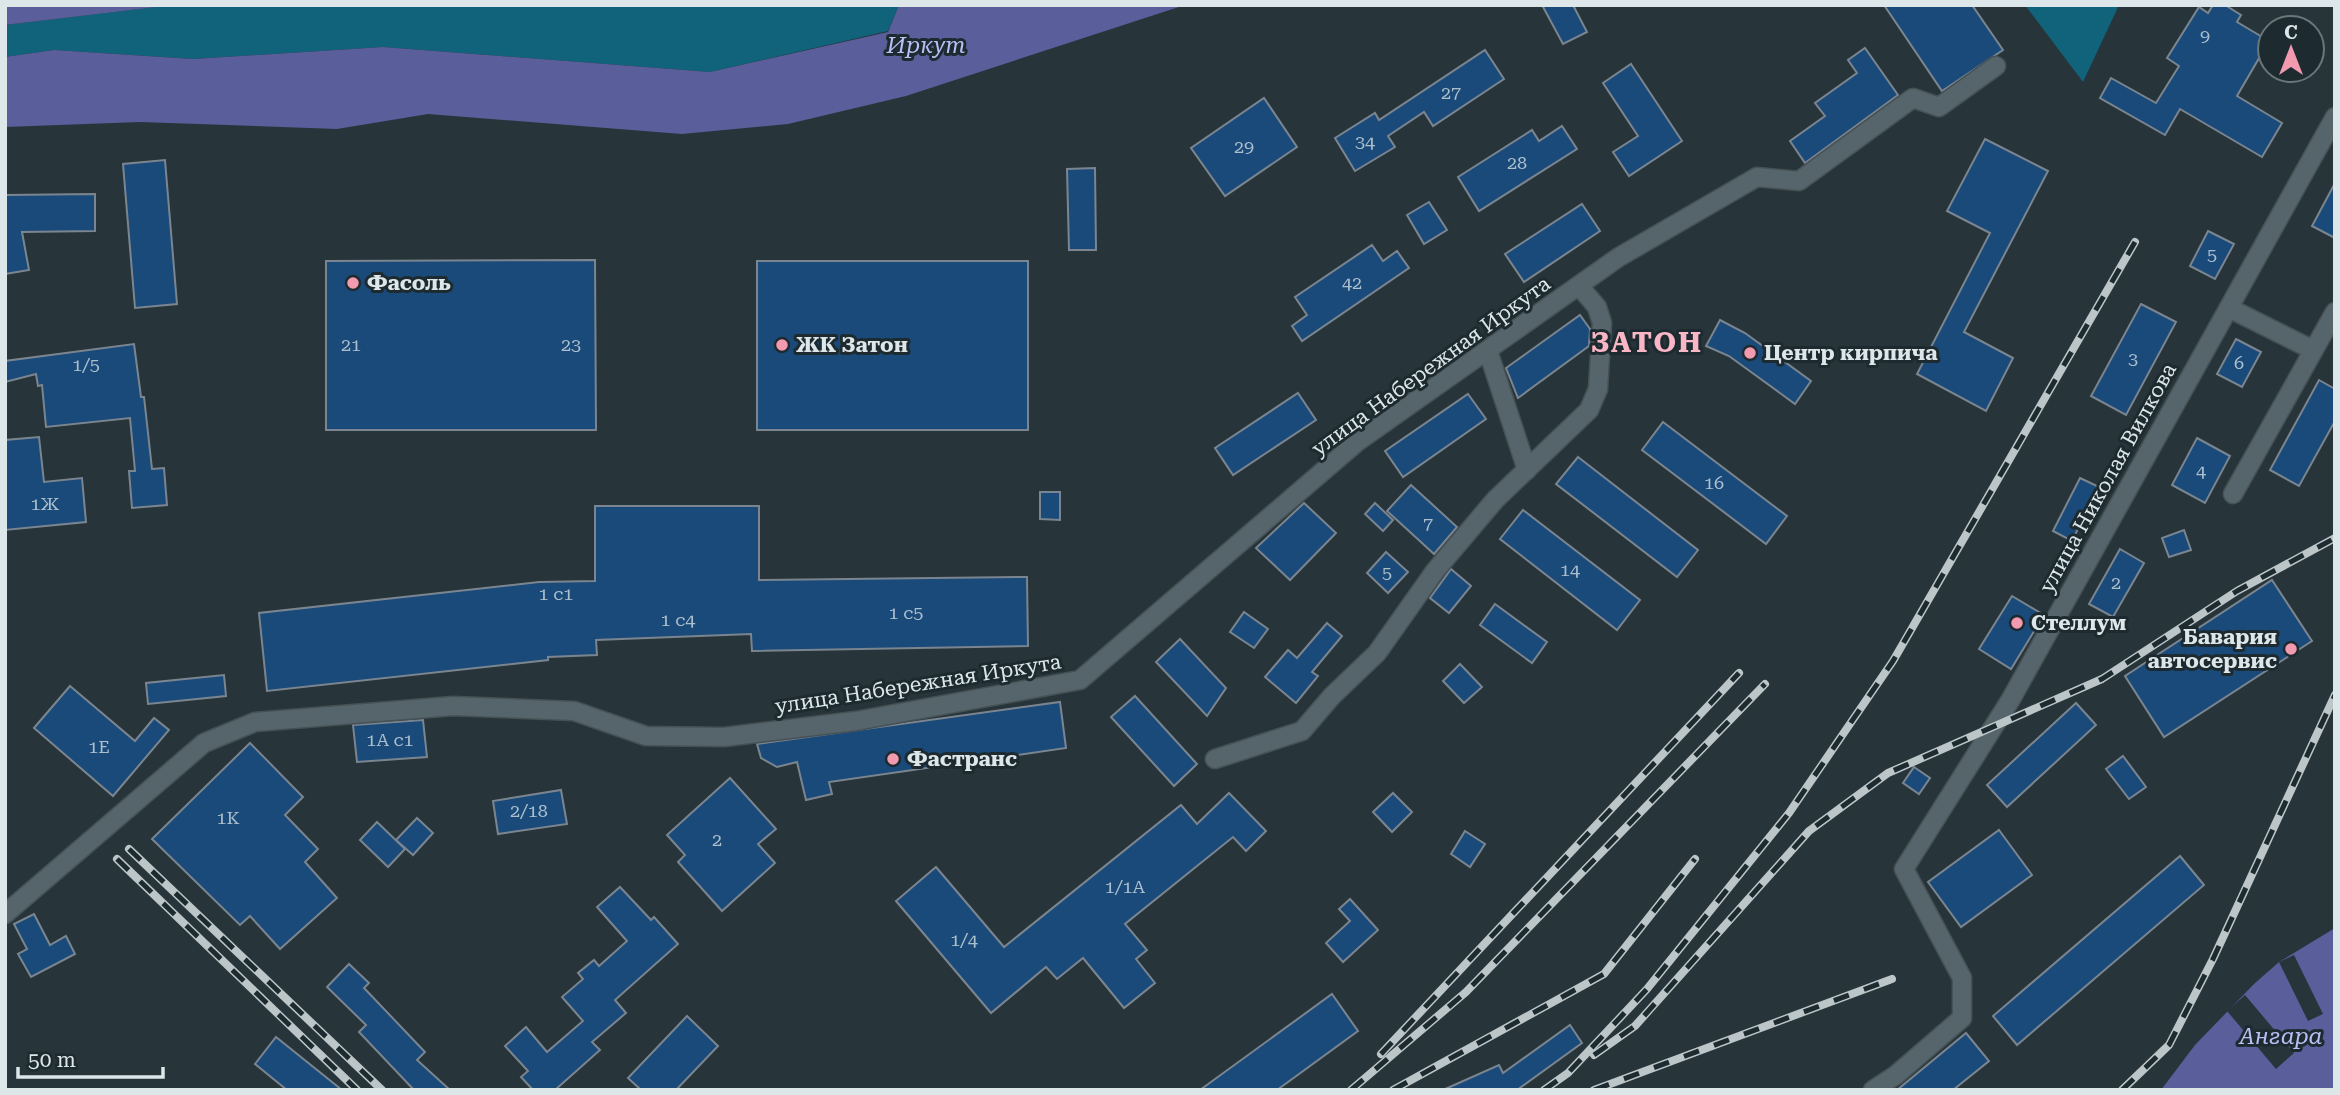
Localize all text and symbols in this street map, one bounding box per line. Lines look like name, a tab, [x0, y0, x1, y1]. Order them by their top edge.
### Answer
north arrow	[2256, 14, 2326, 84]
text: С	[2284, 21, 2298, 44]
house number: 9	[2200, 25, 2210, 46]
water label: Иркут	[885, 32, 966, 59]
house number: 27	[1441, 82, 1461, 103]
house number: 34	[1355, 131, 1375, 152]
house number: 29	[1234, 136, 1254, 157]
house number: 28	[1507, 152, 1527, 173]
house number: 5	[2207, 244, 2217, 265]
place label: Фасоль	[367, 271, 451, 295]
street label: улица Набережная Иркута	[1307, 271, 1555, 461]
house number: 42	[1342, 272, 1362, 293]
marker: Фасоль	[345, 275, 361, 291]
district label: ЗАТОН	[1591, 326, 1703, 359]
place label: ЖК Затон	[796, 333, 908, 357]
house number: 21	[341, 334, 361, 355]
house number: 23	[561, 334, 581, 355]
marker: ЖК Затон	[774, 337, 790, 353]
place label: Центр кирпича	[1764, 341, 1938, 365]
marker: Центр кирпича	[1742, 345, 1758, 361]
house number: 3	[2128, 348, 2138, 369]
house number: 6	[2234, 352, 2244, 373]
house number: 1/5	[72, 354, 100, 375]
street label: улица Николая Вилкова	[2035, 358, 2182, 597]
house number: 4	[2196, 460, 2206, 481]
house number: 16	[1704, 472, 1724, 493]
house number: 1Ж	[31, 493, 60, 514]
house number: 7	[1423, 513, 1433, 534]
house number: 14	[1560, 559, 1580, 580]
house number: 5	[1382, 562, 1392, 583]
house number: 2	[2111, 572, 2121, 593]
house number: 1 с1	[539, 583, 573, 604]
house number: 1 с5	[889, 602, 923, 623]
house number: 1 с4	[661, 609, 695, 630]
place label: Стеллум	[2031, 611, 2126, 635]
marker: Стеллум	[2009, 615, 2025, 631]
place label: Бавария автосервис	[2148, 625, 2277, 673]
marker: Бавария автосервис	[2283, 641, 2299, 657]
street label: улица Набережная Иркута	[773, 649, 1063, 718]
house number: 1А с1	[366, 729, 414, 750]
house number: 1Е	[88, 736, 110, 757]
place label: Фастранс	[907, 747, 1017, 771]
marker: Фастранс	[885, 751, 901, 767]
house number: 2/18	[510, 800, 548, 821]
house number: 1К	[216, 807, 240, 828]
house number: 2	[712, 829, 722, 850]
house number: 1/1А	[1105, 876, 1146, 897]
house number: 1/4	[950, 929, 978, 950]
water label: Ангара	[2238, 1023, 2323, 1050]
scale bar	[18, 1036, 163, 1080]
text: 50 m	[28, 1048, 76, 1072]

